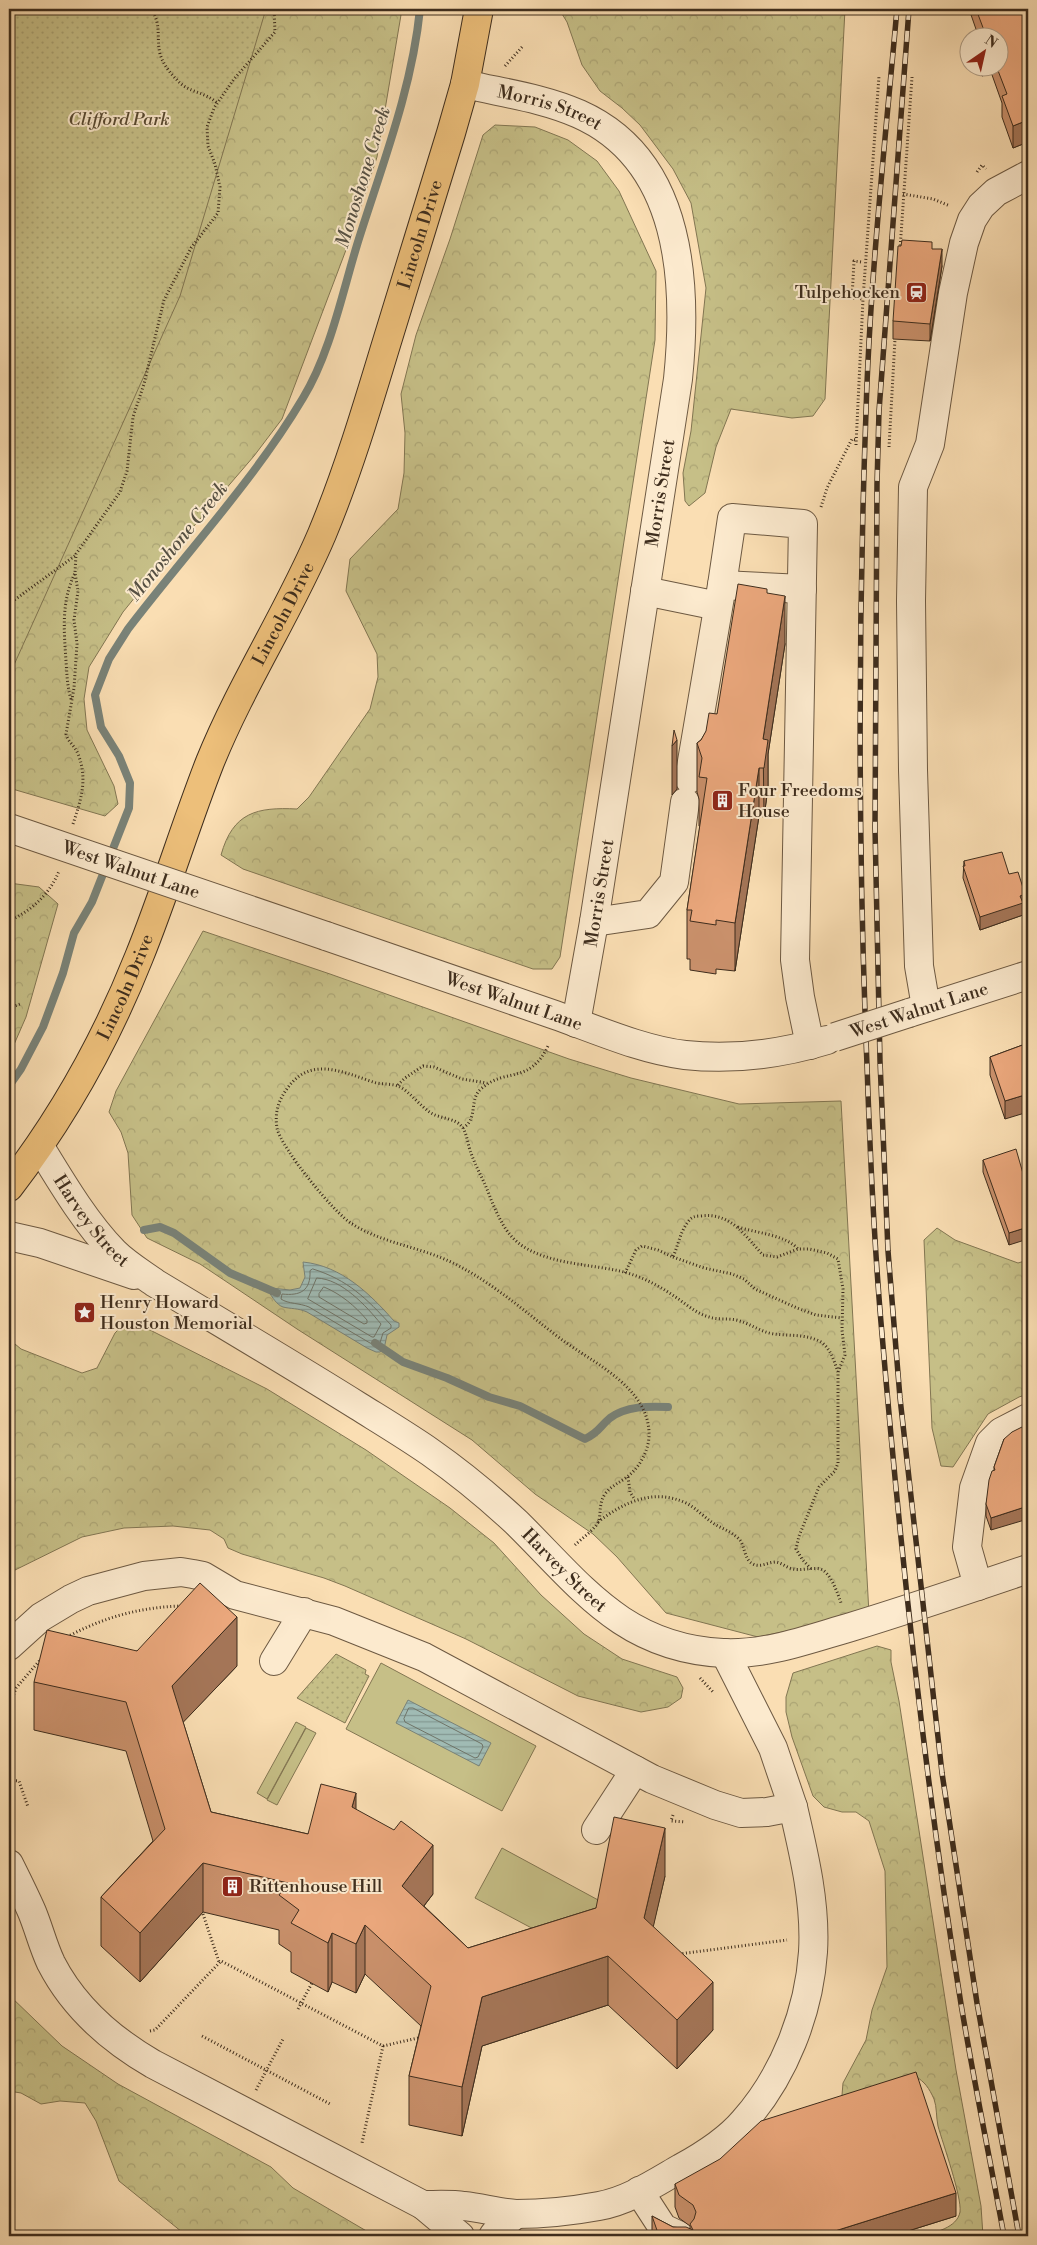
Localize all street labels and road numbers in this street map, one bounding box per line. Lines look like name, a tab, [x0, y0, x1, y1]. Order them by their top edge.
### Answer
street label: Morris Street	[495, 80, 607, 136]
street label: Lincoln Drive	[393, 177, 448, 292]
street label: Morris Street	[641, 437, 680, 549]
street label: Lincoln Drive	[247, 558, 320, 670]
street label: West Walnut Lane	[58, 836, 203, 904]
street label: Morris Street	[580, 837, 619, 949]
street label: Lincoln Drive	[92, 931, 159, 1044]
street label: West Walnut Lane	[441, 967, 586, 1036]
street label: West Walnut Lane	[846, 977, 991, 1044]
street label: Harvey Street	[48, 1170, 134, 1273]
street label: Harvey Street	[516, 1523, 612, 1618]

